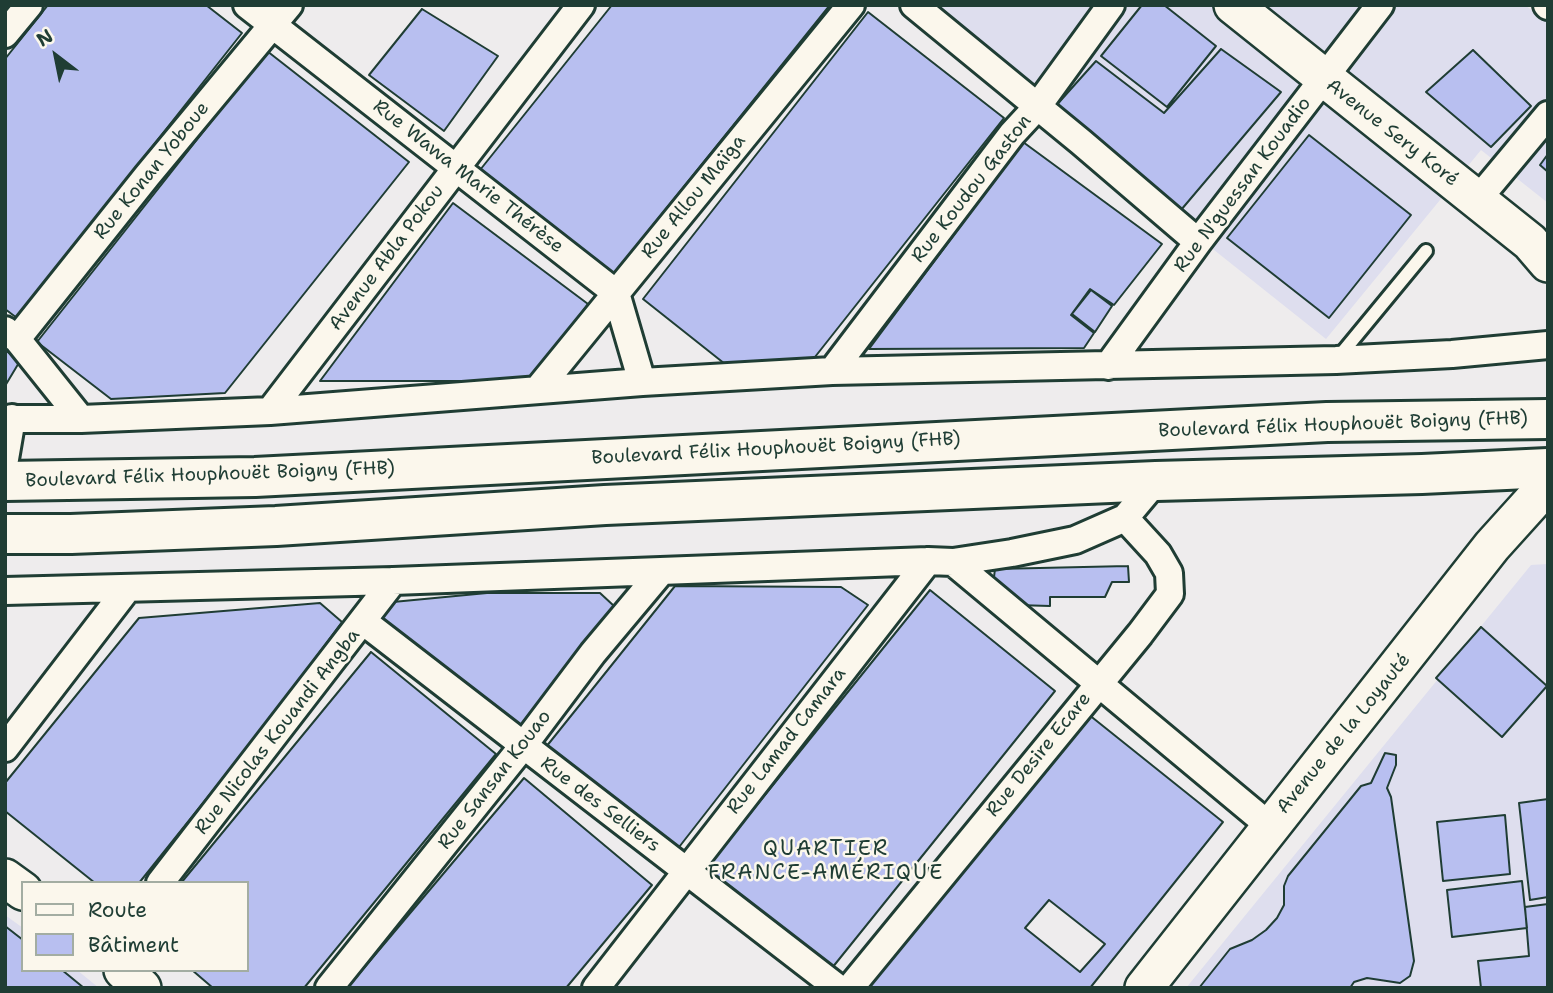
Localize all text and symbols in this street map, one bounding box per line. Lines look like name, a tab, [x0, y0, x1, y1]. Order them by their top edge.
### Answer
north arrow	[21, 21, 91, 91]
text: N	[32, 23, 58, 52]
street label: Avenue Sery Koré	[1321, 74, 1463, 192]
street label: Rue N'guessan Kouadio	[1170, 93, 1316, 277]
street label: Rue Wawa Marie Thérèse	[368, 95, 568, 259]
street label: Rue Konan Yoboue	[90, 98, 214, 244]
street label: Rue Koudou Gaston	[907, 111, 1037, 267]
street label: Rue Allou Maïga	[637, 130, 751, 264]
street label: Avenue Abla Pokou	[325, 181, 449, 335]
street label: Boulevard Félix Houphouët Boigny (FHB)	[1158, 407, 1528, 443]
street label: Boulevard Félix Houphouët Boigny (FHB)	[591, 428, 961, 470]
street label: Boulevard Félix Houphouët Boigny (FHB)	[25, 457, 395, 493]
street label: Rue Nicolas Kouandi Angba	[191, 625, 365, 839]
street label: Avenue de la Loyauté	[1272, 649, 1416, 819]
street label: Rue Lamad Camara	[723, 663, 851, 819]
street label: Rue Desire Ecare	[982, 688, 1096, 822]
street label: Rue Sansan Kouao	[434, 706, 556, 854]
street label: Rue des Selliers	[536, 753, 664, 857]
district label: QUARTIER FRANCE-AMÉRIQUE	[710, 837, 942, 887]
legend	[21, 881, 248, 972]
text: Route	[88, 896, 147, 924]
text: Bâtiment	[88, 931, 179, 959]

